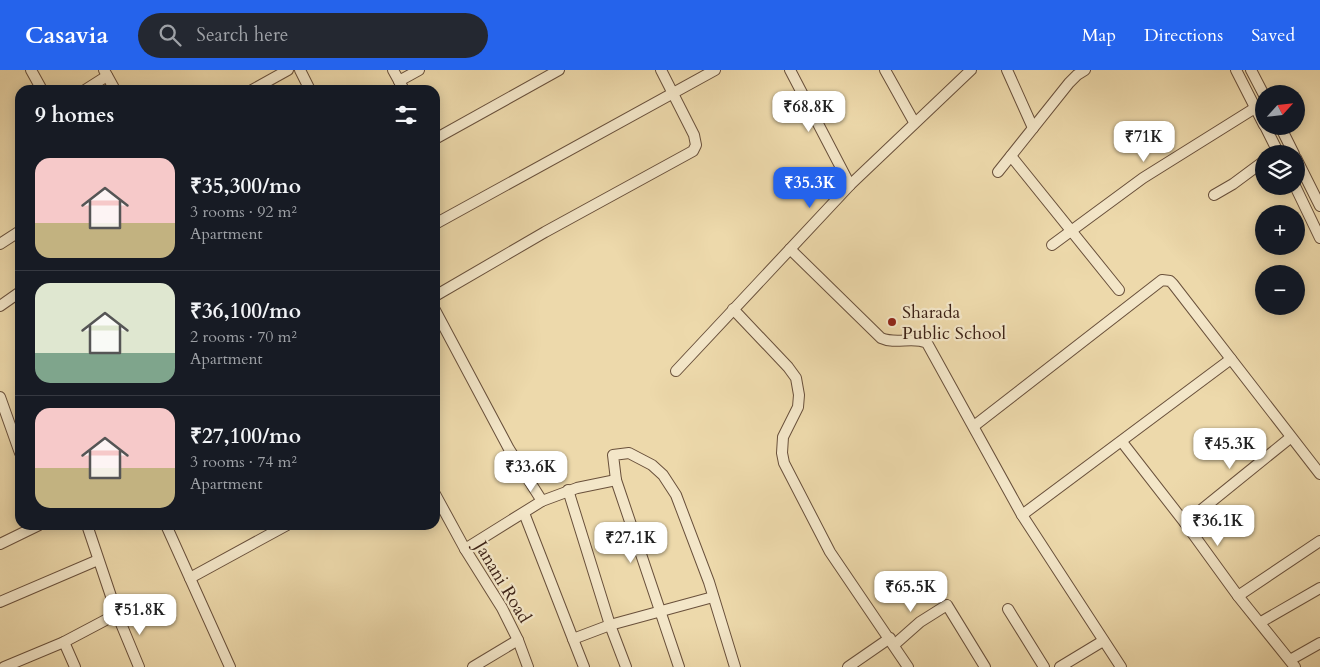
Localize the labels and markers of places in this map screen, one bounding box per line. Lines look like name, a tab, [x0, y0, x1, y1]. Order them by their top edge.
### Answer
pin: ₹68.8K	[768, 90, 850, 133]
pin: ₹71K	[1114, 121, 1174, 163]
pin: ₹35.3K	[769, 166, 851, 209]
place label: Sharada Public School	[902, 300, 1006, 346]
marker: Sharada Public School	[886, 316, 898, 328]
pin: ₹45.3K	[1189, 428, 1271, 470]
pin: ₹33.6K	[490, 450, 572, 493]
pin: ₹36.1K	[1177, 504, 1259, 547]
pin: ₹27.1K	[590, 522, 672, 564]
pin: ₹65.5K	[870, 570, 952, 613]
pin: ₹51.8K	[99, 594, 181, 636]

